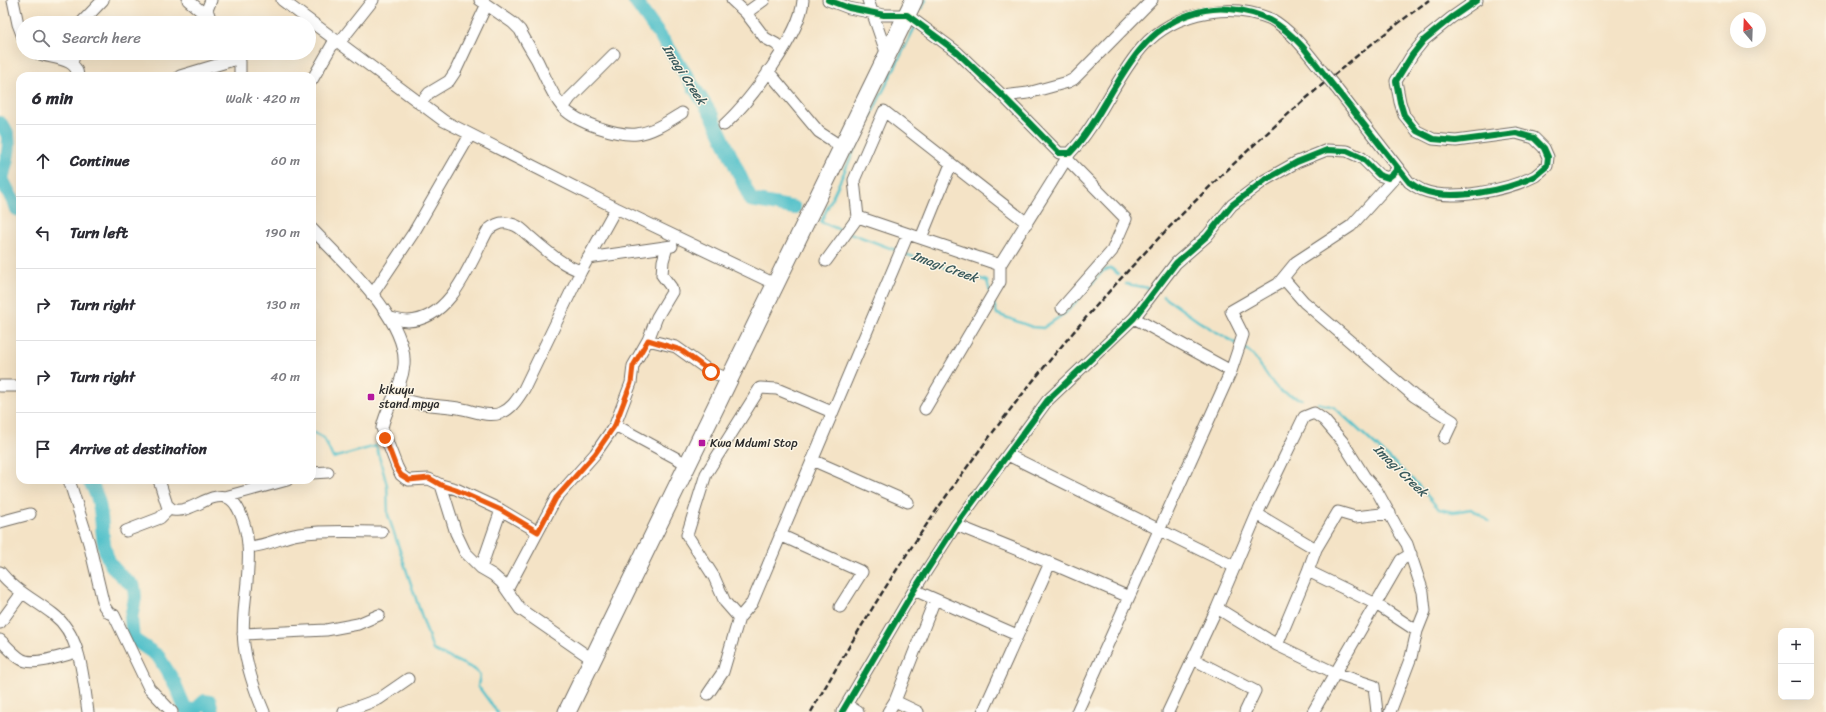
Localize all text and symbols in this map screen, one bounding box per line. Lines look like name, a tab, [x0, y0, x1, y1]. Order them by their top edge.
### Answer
north arrow	[1730, 12, 1766, 48]
search box	[16, 16, 316, 60]
text: Search here	[62, 25, 141, 51]
icon: search	[30, 27, 52, 49]
water label: Imagi Creek	[656, 38, 714, 111]
text: 6 min	[32, 83, 73, 113]
text: Walk · 420 m	[225, 87, 300, 110]
text: Continue	[70, 148, 130, 174]
text: 60 m	[271, 149, 300, 172]
icon: ahead	[32, 150, 54, 172]
text: Turn left	[70, 220, 128, 246]
text: 190 m	[265, 221, 300, 244]
icon: left	[32, 222, 54, 244]
water label: Imagi Creek	[908, 244, 983, 290]
text: Turn right	[70, 292, 135, 318]
text: 130 m	[266, 293, 300, 316]
icon: right	[32, 294, 54, 316]
route start	[702, 363, 720, 381]
text: Turn right	[70, 364, 135, 390]
text: 40 m	[270, 365, 300, 388]
icon: right	[32, 366, 54, 388]
place label: kikuyu stand mpya	[378, 379, 440, 415]
marker: kikuyu stand mpya	[366, 392, 376, 402]
route end	[376, 429, 394, 447]
place label: Kwa Mdumi Stop	[710, 432, 798, 454]
text: Arrive at destination	[70, 436, 207, 462]
icon: arrive	[32, 438, 54, 460]
marker: Kwa Mdumi Stop	[697, 438, 707, 448]
water label: Imagi Creek	[1367, 438, 1435, 504]
map controls	[1778, 628, 1814, 700]
button: +	[1778, 628, 1814, 664]
button: −	[1778, 664, 1814, 700]

